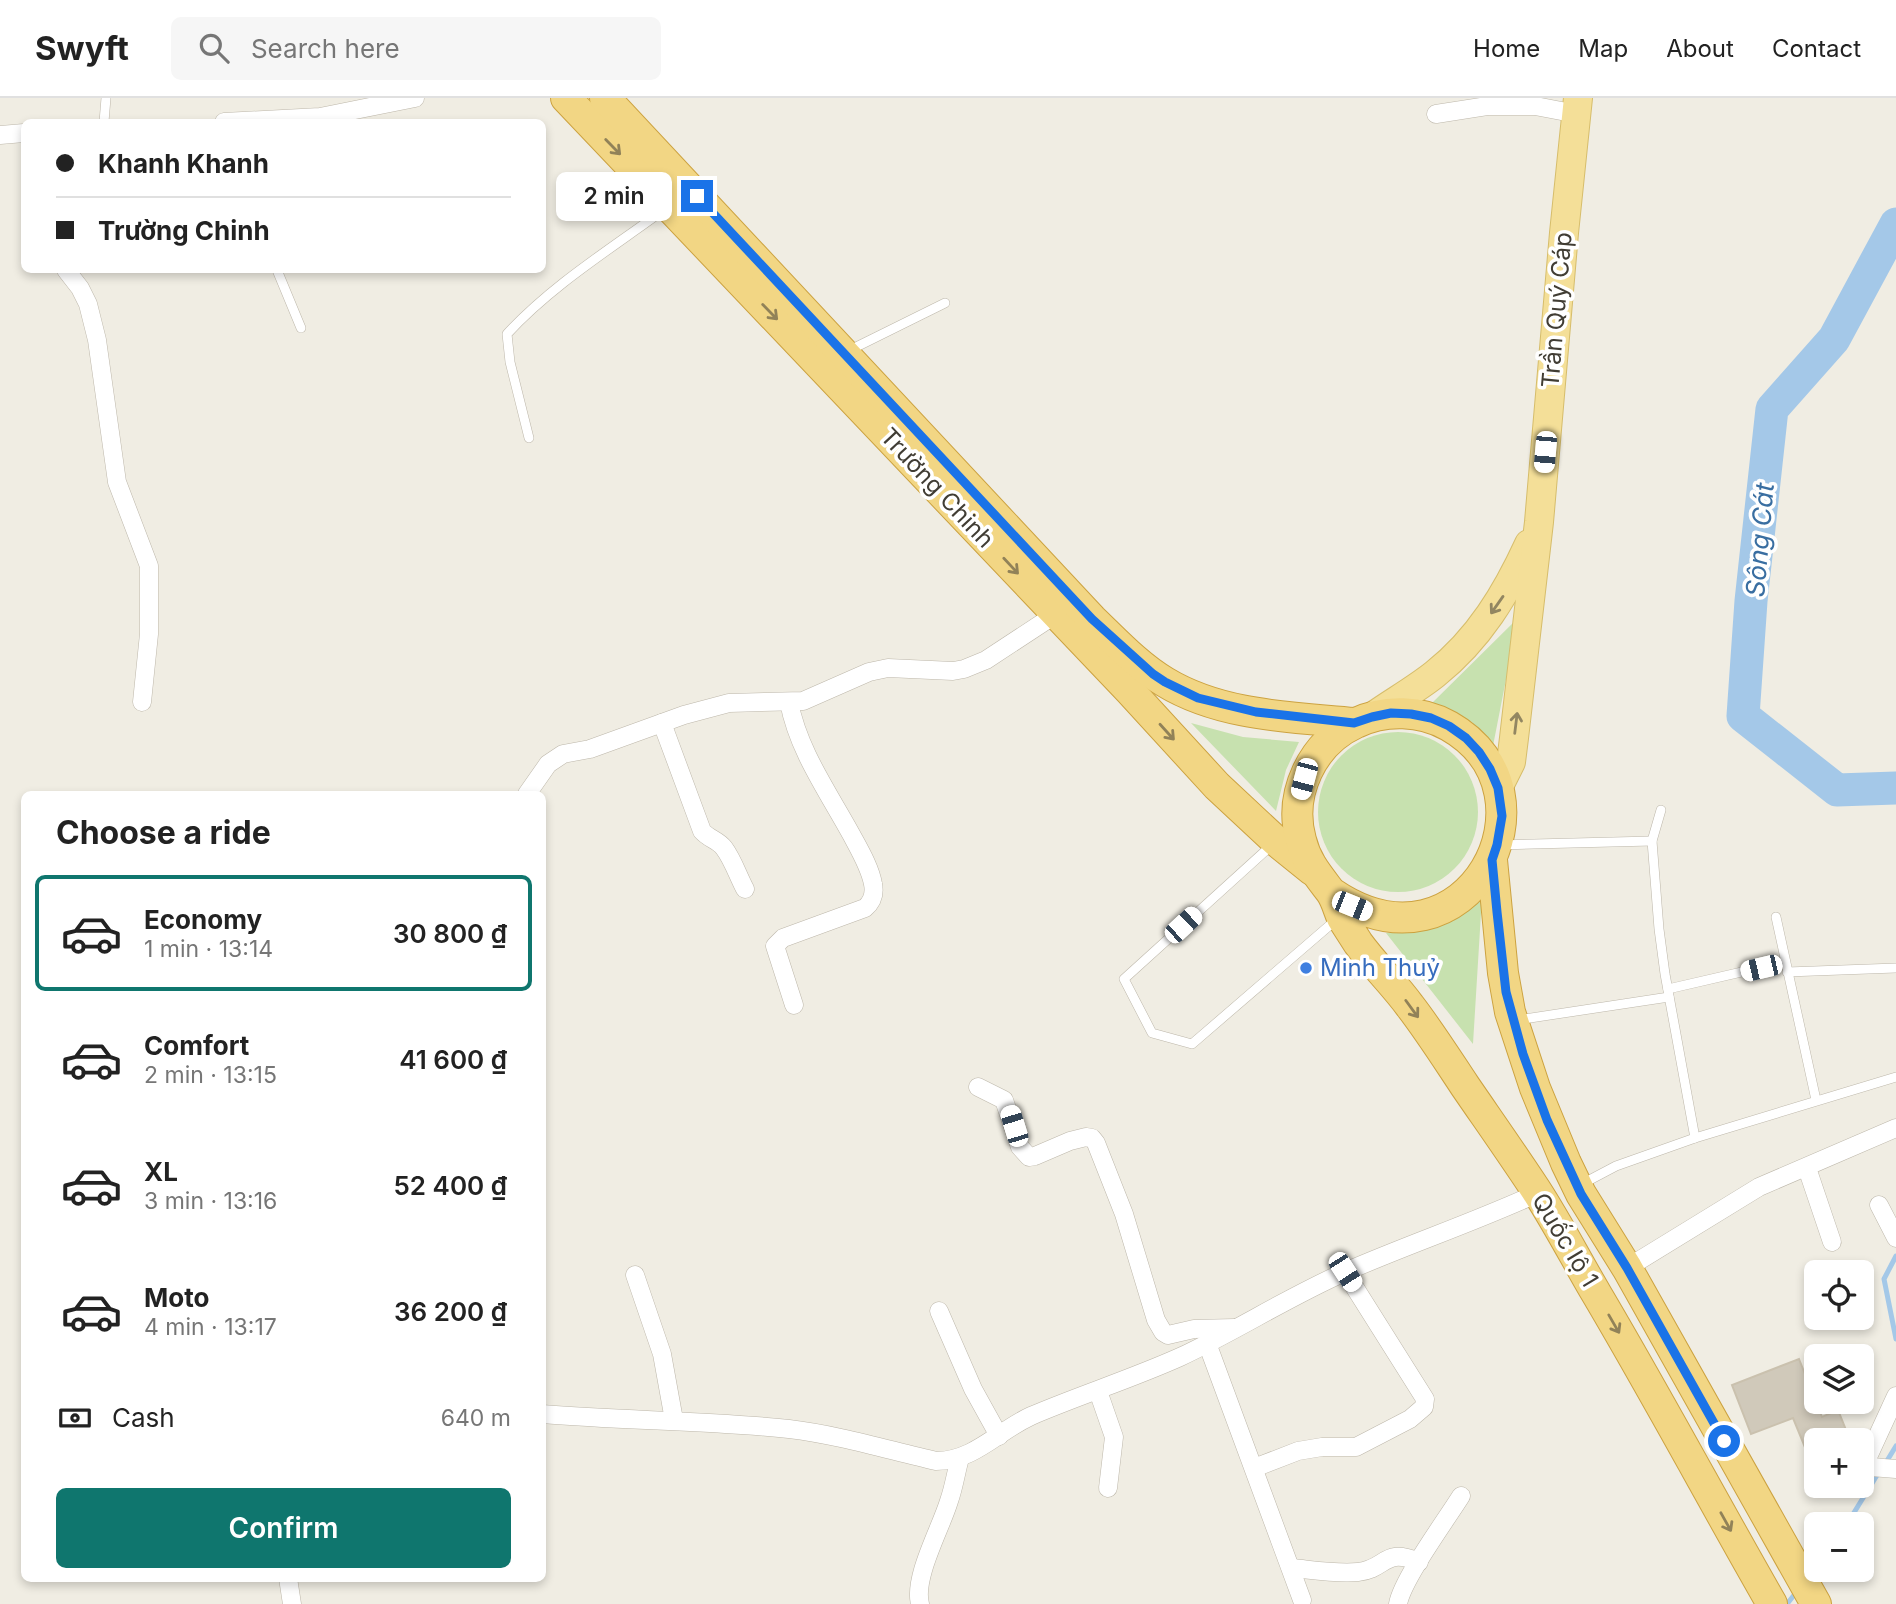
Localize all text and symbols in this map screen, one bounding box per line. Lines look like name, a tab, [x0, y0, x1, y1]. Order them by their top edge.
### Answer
search box	[171, 17, 661, 80]
text: Swyft	[35, 28, 129, 68]
icon: search	[195, 29, 233, 67]
text: Search here	[251, 33, 400, 64]
text: Home	[1473, 34, 1540, 63]
text: Map	[1578, 34, 1628, 63]
text: About	[1666, 34, 1734, 63]
text: Contact	[1772, 34, 1861, 63]
one-way arrow	[605, 138, 622, 155]
text: Khanh Khanh	[98, 148, 269, 179]
callout: 2 min	[557, 172, 672, 220]
route end	[681, 180, 713, 212]
text: 2 min	[584, 182, 644, 210]
text: Trường Chinh	[98, 215, 270, 246]
street label: Trần Quý Cáp	[1535, 231, 1578, 389]
one-way arrow	[762, 303, 779, 320]
street label: Trường Chinh	[875, 422, 1000, 554]
car	[1533, 430, 1558, 474]
water label: Sông Cát	[1739, 481, 1780, 598]
one-way arrow	[1003, 557, 1019, 575]
one-way arrow	[1490, 595, 1504, 614]
one-way arrow	[1509, 713, 1522, 735]
one-way arrow	[1159, 723, 1175, 741]
car	[1289, 756, 1320, 802]
text: Choose a ride	[56, 813, 271, 852]
car	[1329, 888, 1376, 924]
icon: car	[60, 902, 123, 965]
car	[1161, 903, 1206, 947]
text: Economy	[144, 904, 262, 935]
text: 30 800 ₫	[393, 918, 507, 949]
text: 1 min · 13:14	[144, 935, 273, 963]
place label: Minh Thuỷ	[1320, 953, 1440, 982]
car	[1739, 953, 1784, 983]
marker: Minh Thuỷ	[1298, 960, 1314, 976]
one-way arrow	[1405, 999, 1419, 1018]
icon: car	[60, 1028, 123, 1091]
text: Comfort	[144, 1030, 249, 1061]
text: 41 600 ₫	[399, 1044, 507, 1075]
text: 2 min · 13:15	[144, 1061, 277, 1089]
car	[998, 1103, 1031, 1149]
icon: car	[60, 1154, 123, 1217]
text: XL	[144, 1156, 178, 1187]
text: 52 400 ₫	[394, 1170, 507, 1201]
text: 3 min · 13:16	[144, 1187, 277, 1215]
street label: Quốc lộ 1	[1526, 1188, 1605, 1292]
car	[1325, 1249, 1366, 1295]
map controls	[1804, 1260, 1874, 1582]
button: locate	[1804, 1260, 1874, 1330]
icon: car	[60, 1280, 123, 1343]
text: Moto	[144, 1282, 209, 1313]
text: 36 200 ₫	[394, 1296, 507, 1327]
text: 4 min · 13:17	[144, 1313, 277, 1341]
one-way arrow	[1608, 1313, 1622, 1333]
button: layers	[1804, 1344, 1874, 1414]
icon: cash	[56, 1399, 94, 1437]
text: Cash	[112, 1402, 175, 1433]
text: 640 m	[441, 1404, 511, 1432]
route start	[1708, 1425, 1740, 1457]
button: +	[1804, 1428, 1874, 1498]
button: Confirm	[56, 1488, 511, 1568]
one-way arrow	[1720, 1511, 1733, 1532]
button: −	[1804, 1512, 1874, 1582]

